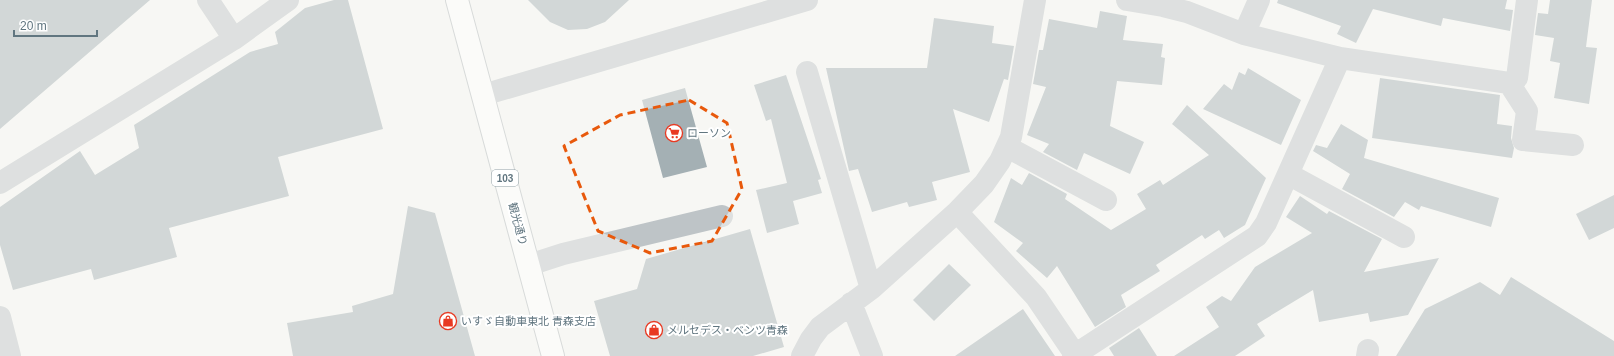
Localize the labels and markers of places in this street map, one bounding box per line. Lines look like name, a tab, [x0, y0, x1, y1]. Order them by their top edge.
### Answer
supermarket icon: ローソン	[664, 123, 684, 143]
place label: ローソン	[687, 127, 731, 139]
shop icon: いすゞ自動車東北 青森支店	[438, 311, 458, 331]
place label: いすゞ自動車東北 青森支店	[461, 315, 596, 327]
shop icon: メルセデス・ベンツ青森	[644, 320, 664, 340]
place label: メルセデス・ベンツ青森	[667, 324, 788, 336]

